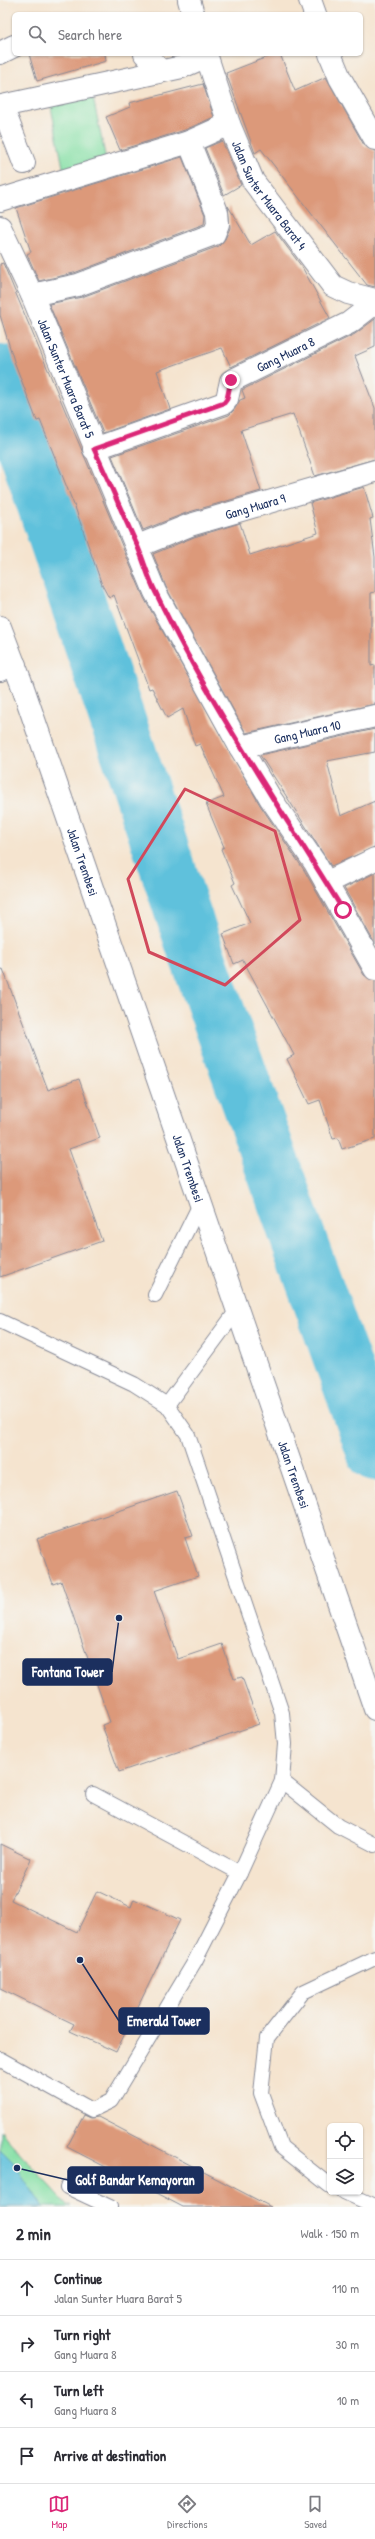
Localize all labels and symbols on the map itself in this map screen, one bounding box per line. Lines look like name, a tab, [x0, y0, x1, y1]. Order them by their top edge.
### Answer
street label: Jalan Sunter Muara Barat 4	[228, 138, 311, 254]
street label: Jalan Sunter Muara Barat 5	[34, 315, 99, 441]
street label: Gang Muara 8	[253, 332, 318, 376]
route end	[222, 371, 240, 389]
street label: Gang Muara 9	[223, 489, 288, 523]
street label: Gang Muara 10	[272, 715, 342, 748]
street label: Jalan Trembesi	[63, 825, 103, 898]
route start	[334, 901, 352, 919]
street label: Jalan Trembesi	[168, 1132, 209, 1205]
street label: Jalan Trembesi	[274, 1438, 314, 1511]
callout: Fontana Tower	[23, 1659, 112, 1685]
text: Fontana Tower	[31, 1662, 105, 1681]
callout: Emerald Tower	[119, 2008, 209, 2034]
text: Emerald Tower	[127, 2011, 202, 2030]
callout: Golf Bandar Kemayoran	[68, 2167, 203, 2193]
text: Golf Bandar Kemayoran	[75, 2170, 195, 2191]

